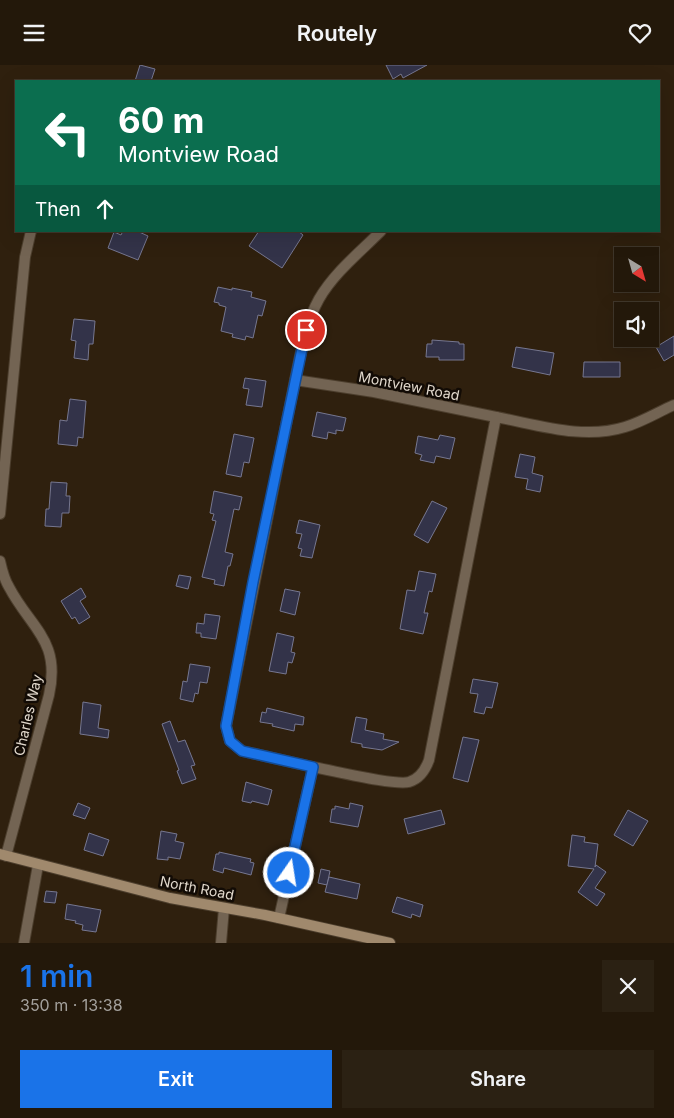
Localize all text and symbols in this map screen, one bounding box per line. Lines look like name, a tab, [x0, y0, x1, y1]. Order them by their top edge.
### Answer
icon: menu	[20, 19, 48, 47]
icon: heart	[626, 19, 654, 47]
text: Routely	[297, 20, 377, 46]
text: 60 m	[118, 99, 205, 141]
icon: left	[35, 100, 100, 165]
text: Montview Road	[118, 141, 279, 167]
icon: ahead	[91, 195, 119, 223]
text: Then	[35, 198, 81, 221]
north arrow	[614, 247, 659, 293]
map controls	[614, 247, 659, 347]
button: sound	[614, 302, 659, 347]
pin	[285, 309, 327, 351]
icon: arrive	[292, 316, 320, 344]
street label: Montview Road	[357, 367, 461, 404]
street label: Charles Way	[10, 672, 45, 757]
position arrow	[262, 846, 314, 898]
street label: North Road	[159, 872, 236, 903]
text: 1 min	[20, 958, 93, 994]
button: close	[602, 960, 654, 1012]
text: 350 m · 13:38	[20, 995, 123, 1015]
button: Exit	[20, 1050, 332, 1108]
button: Share	[342, 1050, 654, 1108]

